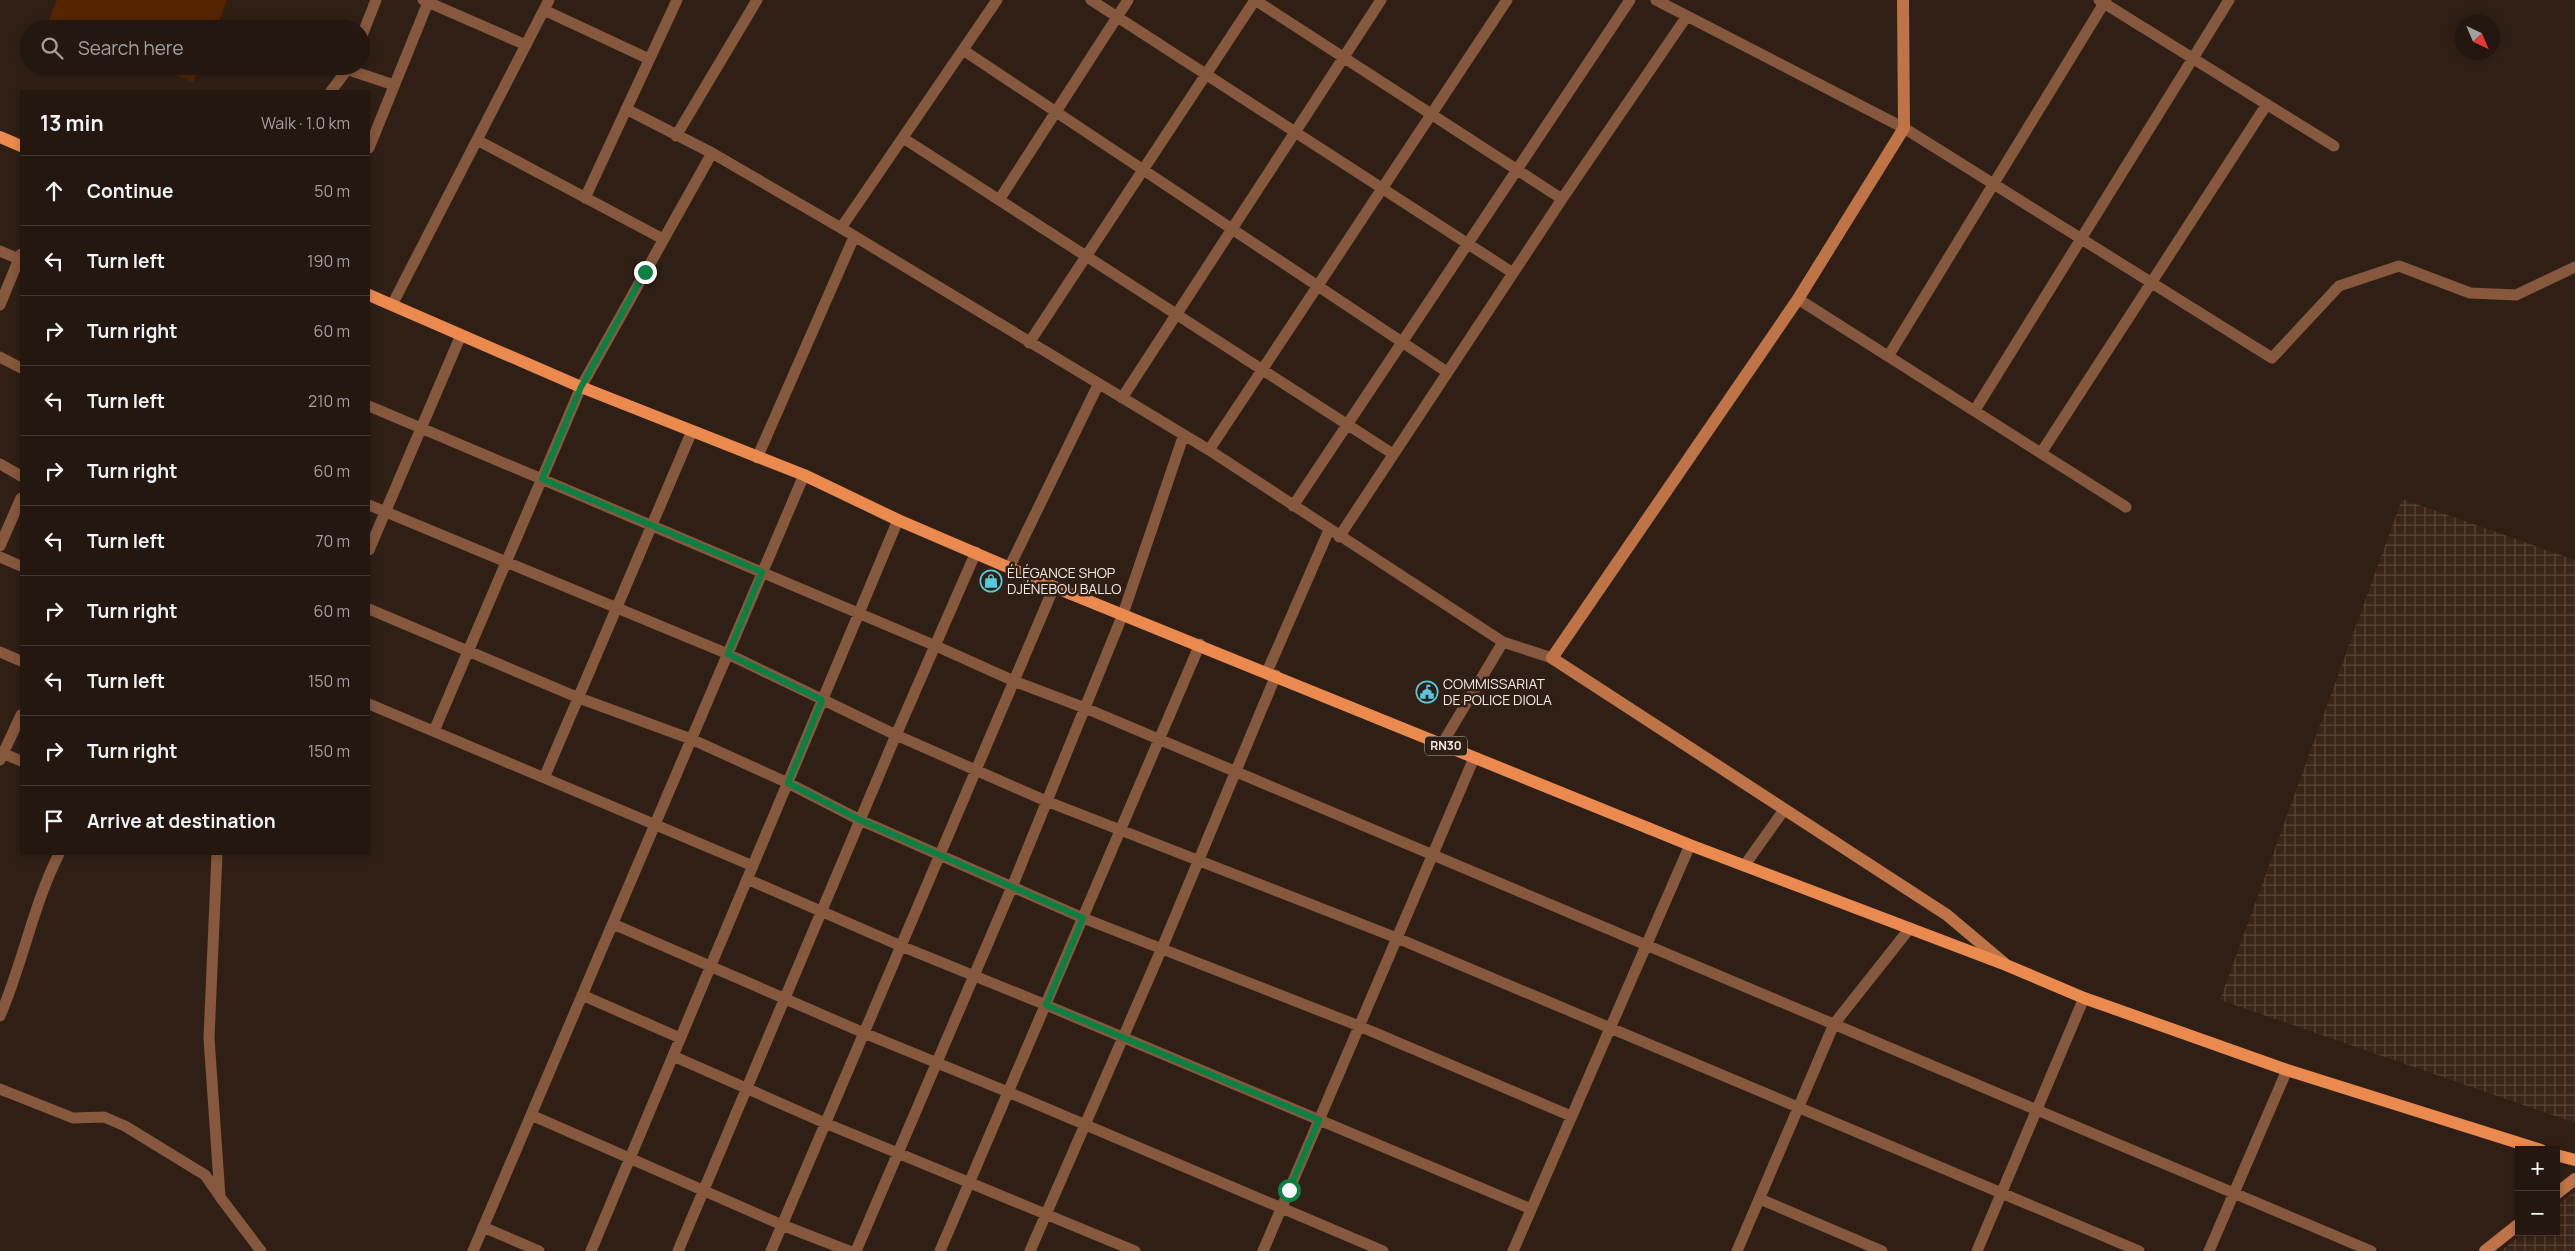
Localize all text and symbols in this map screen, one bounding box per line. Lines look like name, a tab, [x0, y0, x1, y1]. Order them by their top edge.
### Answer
north arrow	[2455, 15, 2500, 60]
search box	[20, 20, 370, 75]
icon: search	[38, 34, 66, 62]
text: Search here	[78, 35, 184, 61]
text: 13 min	[40, 109, 104, 137]
text: Walk · 1.0 km	[261, 112, 350, 134]
icon: ahead	[40, 177, 68, 205]
text: Continue	[87, 178, 173, 204]
text: 50 m	[314, 180, 350, 202]
icon: left	[40, 247, 68, 275]
text: Turn left	[87, 248, 165, 274]
text: 190 m	[307, 250, 350, 272]
route end	[634, 261, 657, 284]
icon: right	[40, 317, 68, 345]
text: Turn right	[87, 318, 177, 344]
text: 60 m	[314, 320, 350, 342]
icon: left	[40, 387, 68, 415]
text: Turn left	[87, 388, 165, 414]
text: 210 m	[308, 390, 350, 412]
icon: right	[40, 457, 68, 485]
text: Turn right	[87, 458, 177, 484]
text: 60 m	[314, 460, 350, 482]
icon: left	[40, 527, 68, 555]
text: Turn left	[87, 528, 165, 554]
text: 70 m	[315, 530, 350, 552]
place label: ÉLÉGANCE SHOP DJÉNEBOU BALLO	[1007, 563, 1121, 598]
shop icon: ÉLÉGANCE SHOP DJÉNEBOU BALLO	[979, 569, 1003, 593]
icon: right	[40, 597, 68, 625]
text: Turn right	[87, 598, 177, 624]
text: 60 m	[314, 600, 350, 622]
icon: left	[40, 667, 68, 695]
text: Turn left	[87, 668, 165, 694]
text: 150 m	[308, 670, 350, 692]
place label: COMMISSARIAT DE POLICE DIOLA	[1443, 674, 1552, 709]
public building icon: COMMISSARIAT DE POLICE DIOLA	[1415, 680, 1439, 704]
road number: RN30	[1425, 736, 1467, 756]
icon: right	[40, 737, 68, 765]
text: Turn right	[87, 738, 177, 764]
text: 150 m	[308, 740, 350, 762]
icon: arrive	[40, 807, 68, 835]
text: Arrive at destination	[87, 808, 276, 834]
map controls	[2515, 1146, 2560, 1236]
button: +	[2515, 1146, 2560, 1191]
route start	[1278, 1179, 1301, 1202]
button: −	[2515, 1191, 2560, 1236]

